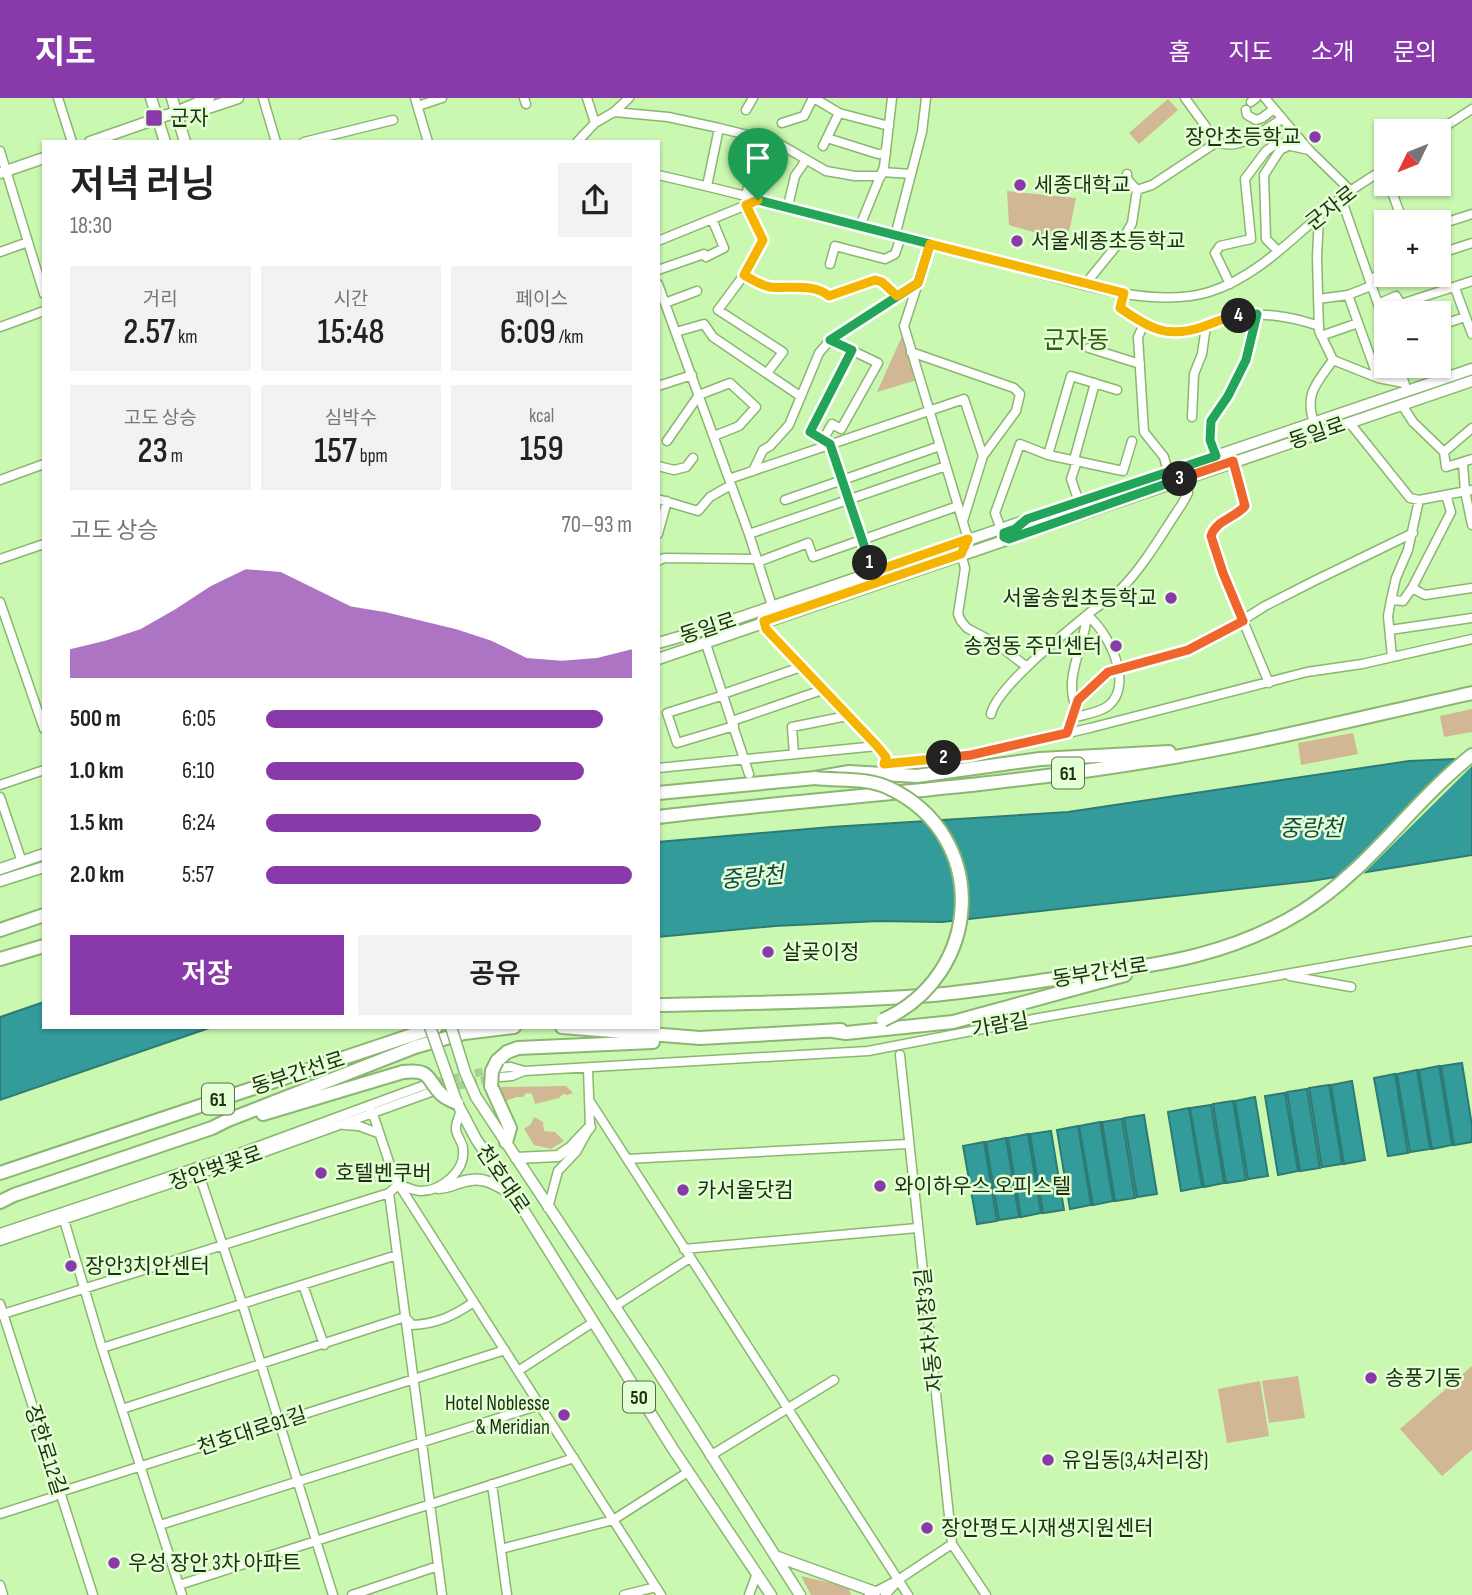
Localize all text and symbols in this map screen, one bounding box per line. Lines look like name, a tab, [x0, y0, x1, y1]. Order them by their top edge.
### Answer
text: 지도	[35, 33, 96, 73]
text: 홈	[1168, 38, 1190, 67]
text: 지도	[1228, 38, 1273, 67]
text: 소개	[1311, 38, 1355, 67]
text: 문의	[1393, 38, 1437, 67]
place label: 군자	[170, 106, 209, 131]
marker: 군자	[144, 108, 164, 128]
north arrow	[1374, 119, 1451, 196]
map controls	[1374, 119, 1451, 378]
place label: 장안초등학교	[1185, 125, 1301, 150]
pin	[728, 128, 788, 200]
marker: 장안초등학교	[1307, 129, 1323, 145]
icon: arrive	[739, 139, 777, 177]
text: 저녁 러닝	[70, 163, 216, 208]
button: share	[558, 163, 632, 237]
place label: 세종대학교	[1034, 173, 1131, 198]
marker: 세종대학교	[1012, 177, 1028, 193]
street label: 군자로	[1301, 181, 1362, 236]
button: +	[1374, 210, 1451, 287]
text: 18:30	[70, 212, 112, 240]
place label: 서울세종초등학교	[1031, 229, 1186, 254]
marker: 서울세종초등학교	[1009, 233, 1025, 249]
text: 거리	[143, 288, 178, 311]
text: 시간	[334, 288, 368, 311]
text: 페이스	[515, 288, 568, 311]
pin: 4	[1222, 298, 1256, 333]
button: −	[1374, 301, 1451, 378]
text: 4	[1234, 304, 1243, 327]
text: 2.57	[123, 311, 175, 354]
text: 15:48	[318, 311, 384, 354]
text: 6:09	[500, 311, 556, 354]
text: km	[175, 326, 197, 349]
text: /km	[556, 326, 583, 349]
district label: 군자동	[1043, 326, 1109, 355]
text: kcal	[529, 405, 554, 428]
text: 고도 상승	[124, 407, 197, 430]
text: 심박수	[325, 407, 377, 430]
street label: 동일로	[1286, 412, 1349, 455]
text: 159	[520, 428, 564, 471]
text: 23	[138, 430, 168, 473]
text: 157	[314, 430, 357, 473]
text: m	[168, 445, 183, 468]
text: bpm	[357, 445, 388, 468]
pin: 3	[1162, 462, 1198, 496]
text: 3	[1175, 467, 1184, 490]
text: 70–93 m	[562, 511, 632, 539]
text: 고도 상승	[70, 517, 158, 545]
pin: 1	[852, 546, 888, 580]
text: 1	[866, 551, 873, 574]
place label: 서울송원초등학교	[1002, 586, 1157, 611]
marker: 서울송원초등학교	[1163, 590, 1179, 606]
street label: 동일로	[677, 608, 740, 649]
place label: 송정동 주민센터	[963, 634, 1102, 659]
marker: 송정동 주민센터	[1108, 638, 1124, 654]
text: 500 m	[70, 705, 121, 733]
text: 6:05	[182, 705, 216, 733]
pin: 2	[926, 740, 962, 776]
text: 2	[939, 746, 948, 769]
text: 1.0 km	[70, 757, 124, 785]
text: 6:10	[182, 757, 215, 785]
road number: 61	[1052, 758, 1084, 788]
text: 1.5 km	[70, 809, 123, 837]
text: 6:24	[182, 809, 215, 837]
water label: 중랑천	[1279, 815, 1346, 843]
text: 2.0 km	[70, 861, 124, 889]
text: 5:57	[182, 861, 214, 889]
water label: 중랑천	[719, 861, 788, 895]
button: 저장	[70, 935, 344, 1015]
button: 공유	[358, 935, 632, 1015]
place label: 살곶이정	[782, 940, 859, 965]
marker: 살곶이정	[760, 944, 776, 960]
street label: 동부간선로	[1050, 953, 1150, 992]
street label: 가람길	[969, 1008, 1031, 1043]
street label: 동부간선로	[248, 1047, 348, 1100]
road number: 61	[202, 1084, 234, 1114]
street label: 천호대로	[471, 1140, 535, 1218]
street label: 장안벚꽃로	[166, 1141, 266, 1196]
place label: 호텔벤쿠버	[335, 1161, 432, 1186]
marker: 호텔벤쿠버	[313, 1165, 329, 1181]
place label: 와이하우스 오피스텔	[894, 1174, 1071, 1199]
place label: 카서울닷컴	[697, 1178, 794, 1203]
marker: 와이하우스 오피스텔	[872, 1178, 888, 1194]
marker: 카서울닷컴	[675, 1182, 691, 1198]
place label: 장안3치안센터	[85, 1254, 210, 1279]
marker: 장안3치안센터	[63, 1258, 79, 1274]
street label: 자동차시장3길	[911, 1267, 948, 1393]
place label: 송풍기동	[1385, 1366, 1462, 1391]
marker: 송풍기동	[1363, 1370, 1379, 1386]
road number: 50	[623, 1382, 655, 1413]
place label: Hotel Noblesse & Meridian	[445, 1391, 550, 1440]
street label: 장한로12길	[19, 1402, 72, 1498]
street label: 천호대로91길	[194, 1402, 310, 1461]
marker: Hotel Noblesse & Meridian	[556, 1407, 572, 1423]
place label: 유입동(3,4처리장)	[1062, 1448, 1208, 1473]
marker: 유입동(3,4처리장)	[1040, 1452, 1056, 1468]
place label: 장안평도시재생지원센터	[941, 1516, 1154, 1541]
marker: 장안평도시재생지원센터	[919, 1520, 935, 1536]
place label: 우성 장안 3차 아파트	[128, 1551, 301, 1576]
marker: 우성 장안 3차 아파트	[106, 1555, 122, 1571]

